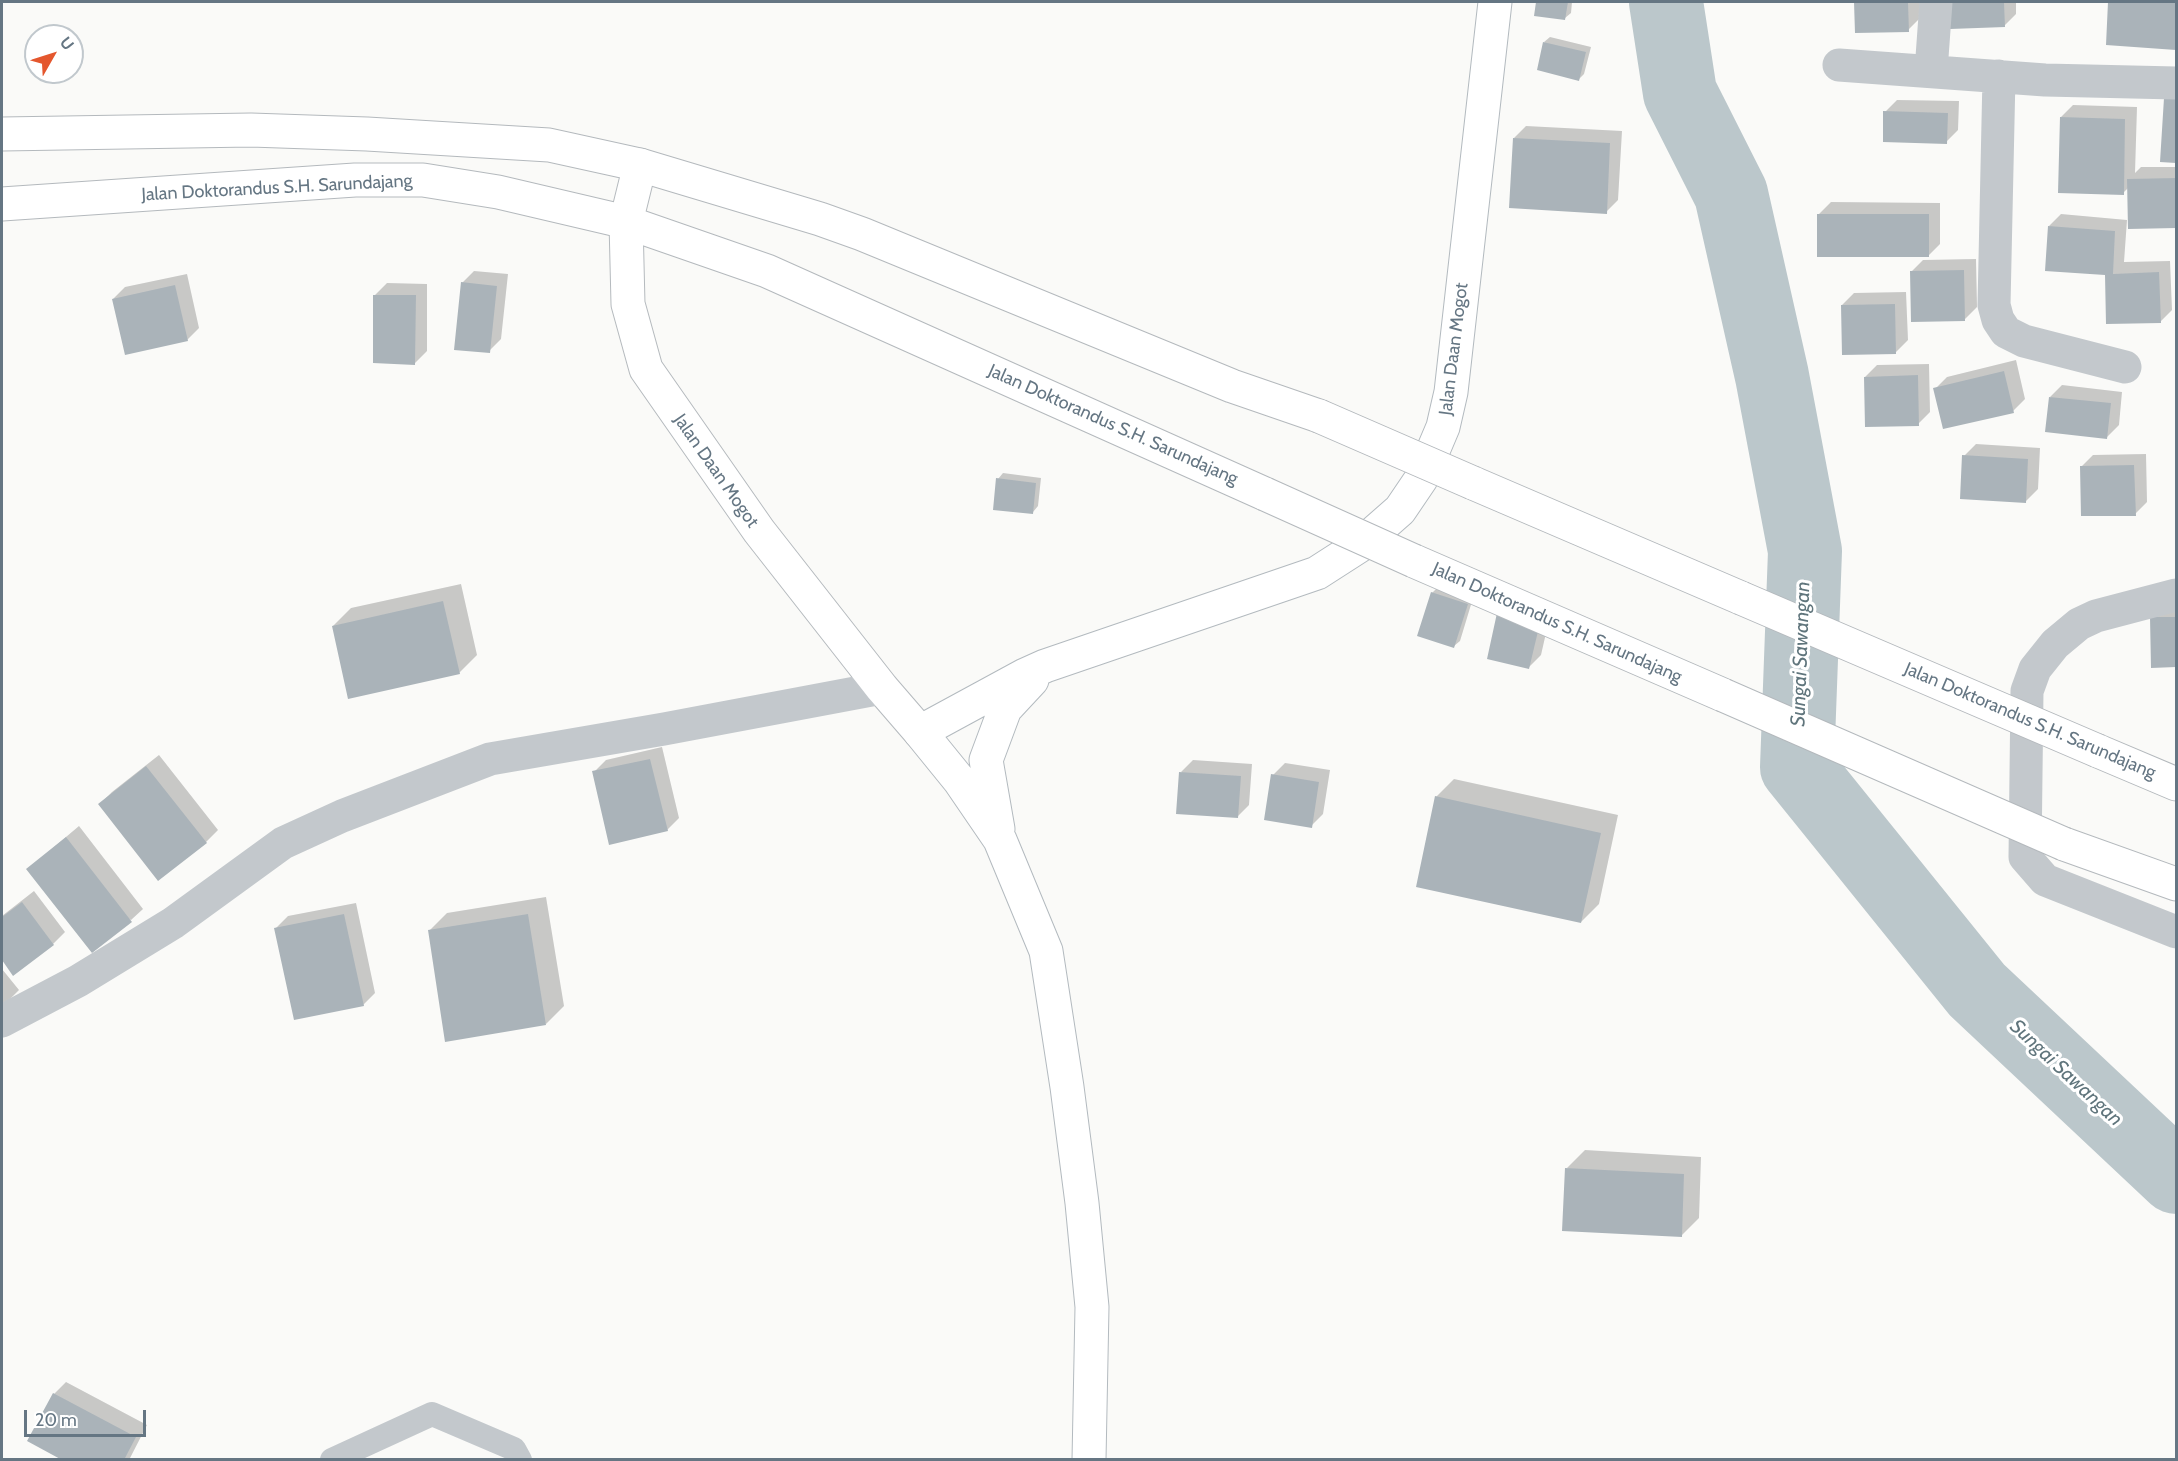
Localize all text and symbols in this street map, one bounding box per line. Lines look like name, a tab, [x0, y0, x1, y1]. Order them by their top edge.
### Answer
north arrow	[24, 24, 84, 84]
text: U	[56, 33, 78, 54]
street label: Jalan Doktorandus S.H. Sarundajang	[141, 170, 413, 206]
street label: Jalan Daan Mogot	[1435, 281, 1473, 417]
street label: Jalan Doktorandus S.H. Sarundajang	[985, 360, 1241, 490]
street label: Jalan Daan Mogot	[669, 410, 763, 532]
street label: Jalan Doktorandus S.H. Sarundajang	[1429, 558, 1685, 688]
water label: Sungai Sawangan	[1786, 581, 1816, 727]
street label: Jalan Doktorandus S.H. Sarundajang	[1901, 658, 2159, 784]
water label: Sungai Sawangan	[2005, 1015, 2127, 1131]
scale bar	[27, 1398, 148, 1436]
text: 20 m	[35, 1409, 77, 1431]

